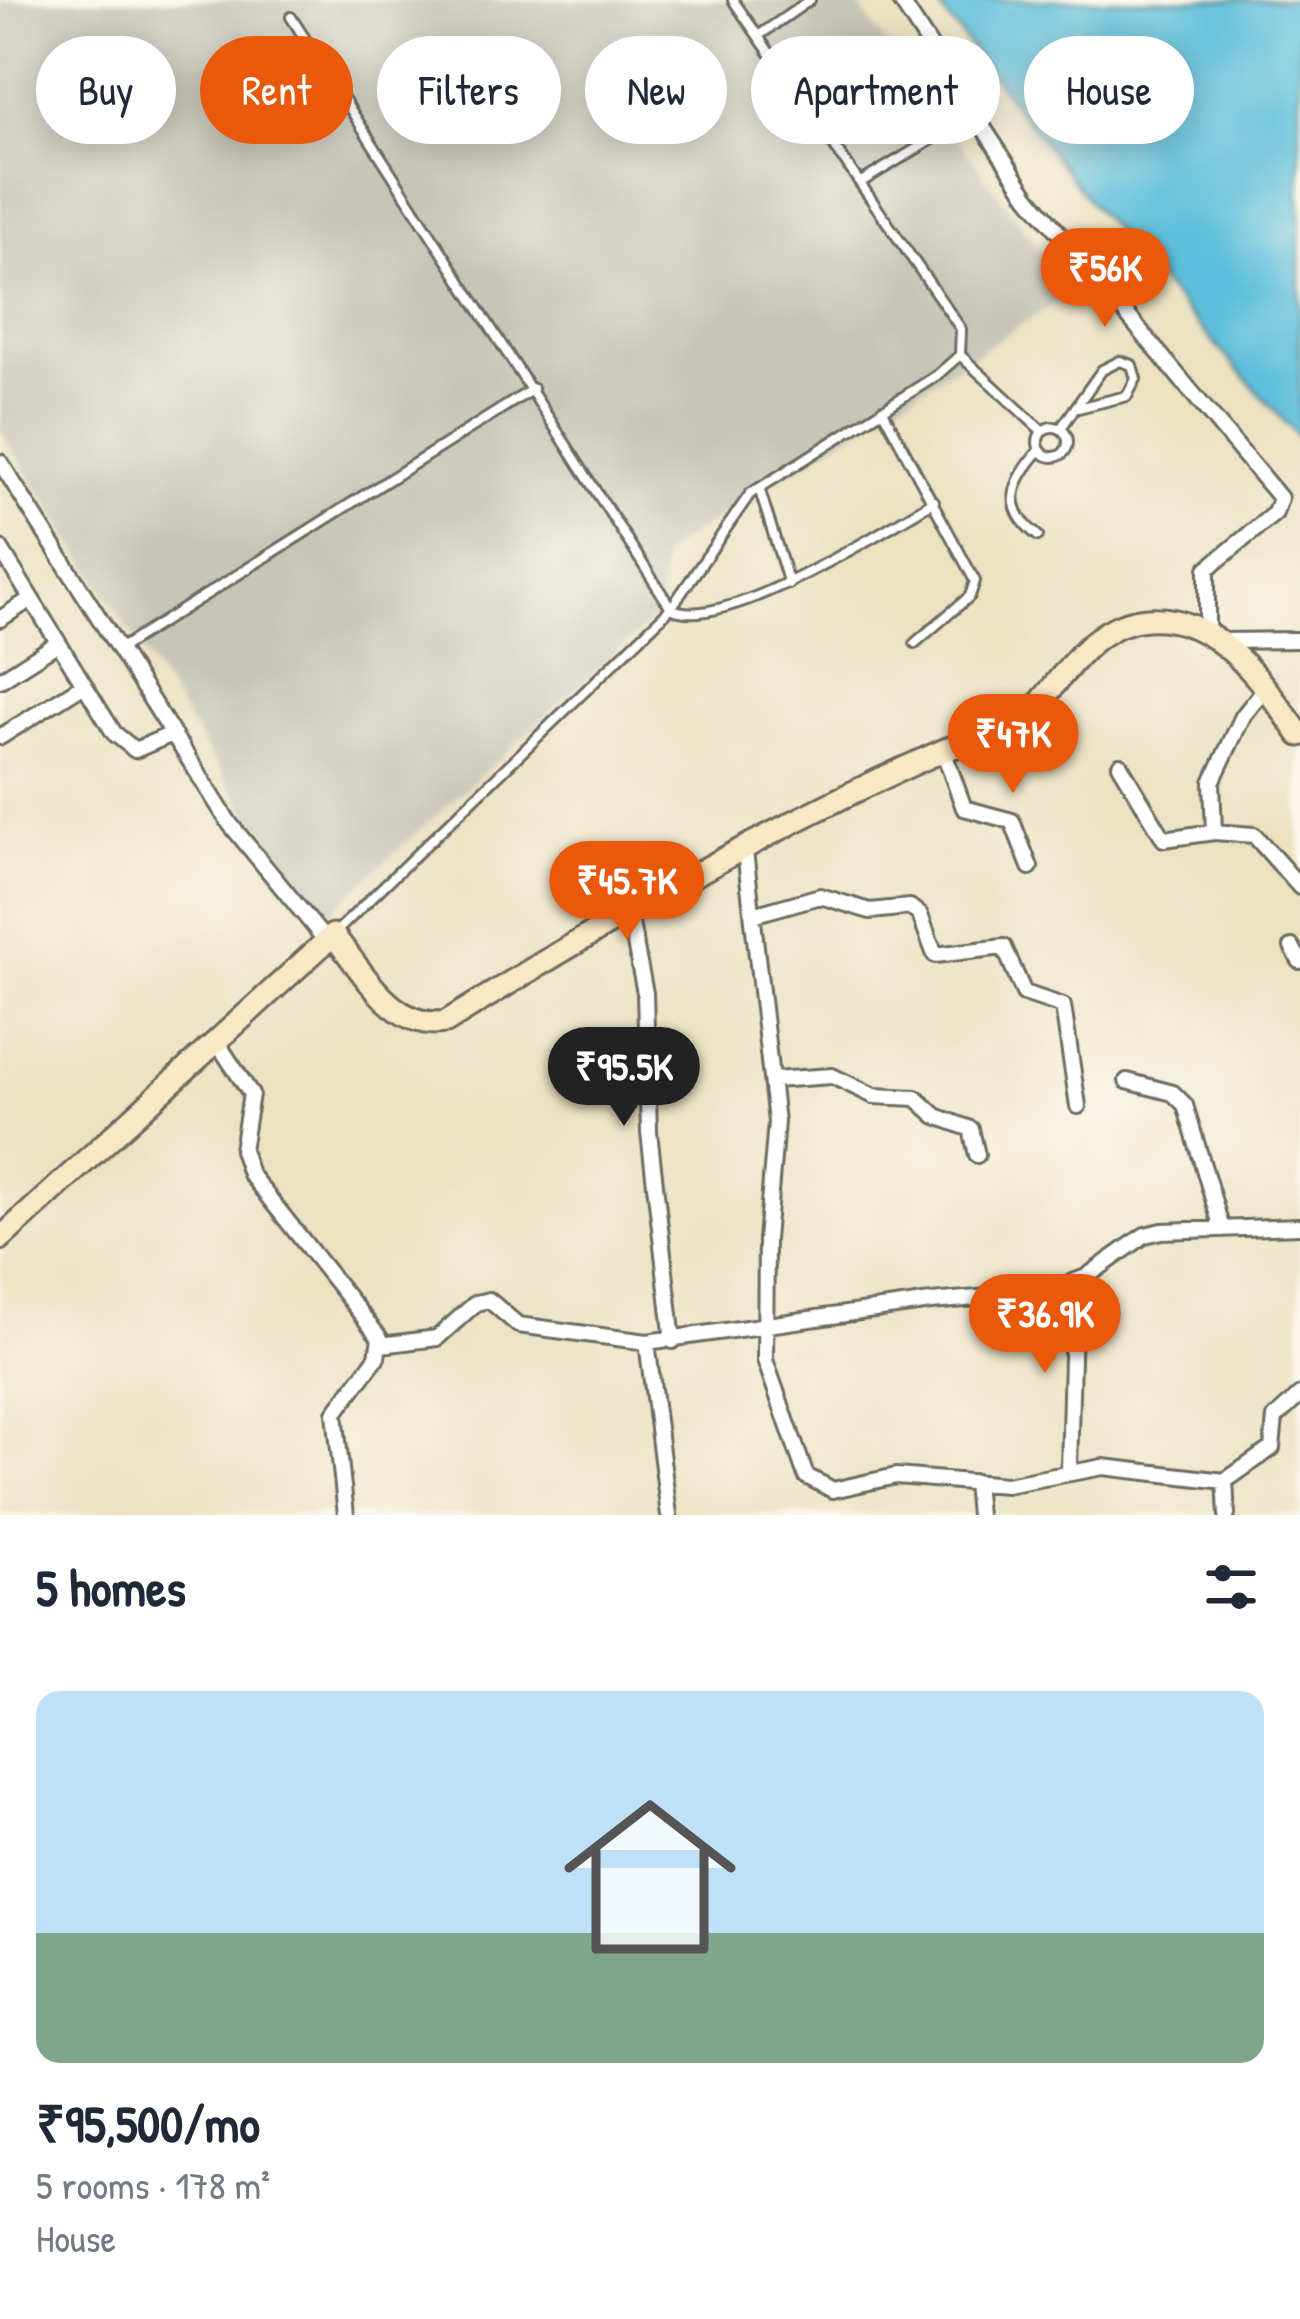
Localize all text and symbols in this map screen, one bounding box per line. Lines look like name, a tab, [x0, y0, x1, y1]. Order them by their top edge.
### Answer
chip: Buy	[36, 36, 176, 144]
chip: Rent	[200, 36, 353, 144]
chip: Filters	[377, 36, 561, 144]
chip: New	[585, 36, 727, 144]
chip: Apartment	[751, 36, 1000, 144]
chip: House	[1024, 36, 1194, 144]
pin: ₹56K	[1034, 228, 1176, 330]
text: ₹56K	[1068, 240, 1142, 293]
pin: ₹47K	[942, 694, 1084, 796]
text: ₹47K	[975, 706, 1051, 759]
pin: ₹45.7K	[529, 841, 725, 943]
text: ₹45.7K	[576, 853, 678, 906]
pin: ₹95.5K	[526, 1027, 722, 1129]
text: ₹95.5K	[575, 1039, 673, 1092]
pin: ₹36.9K	[947, 1274, 1143, 1376]
text: ₹36.9K	[996, 1286, 1094, 1339]
text: 5 homes	[36, 1553, 186, 1622]
icon: filters	[1198, 1554, 1264, 1620]
icon: home	[542, 1769, 758, 1985]
text: ₹95,500/mo	[36, 2089, 260, 2158]
text: 5 rooms · 178 m²	[36, 2158, 270, 2211]
text: House	[36, 2211, 116, 2264]

